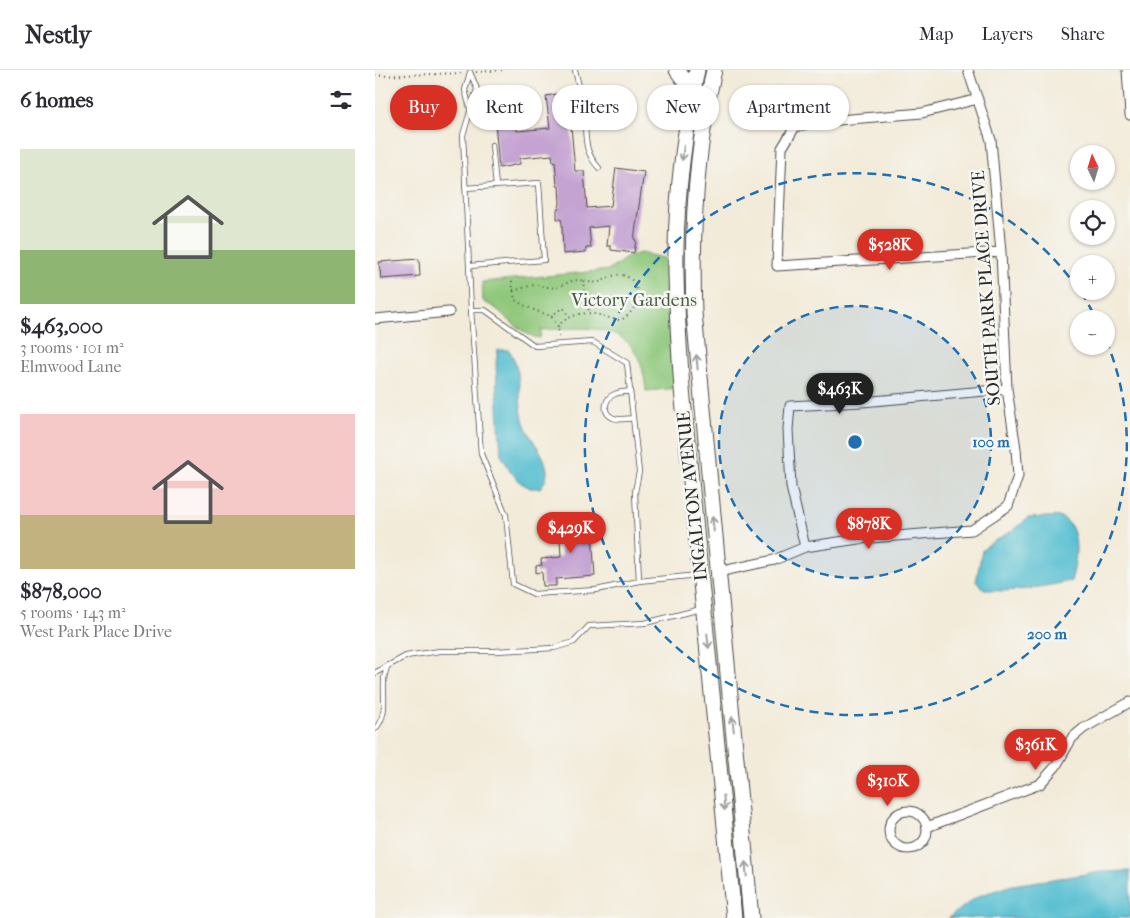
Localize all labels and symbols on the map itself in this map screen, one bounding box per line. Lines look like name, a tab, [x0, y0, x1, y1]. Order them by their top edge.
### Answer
one-way arrow	[678, 144, 688, 160]
north arrow	[1070, 145, 1115, 190]
street label: SOUTH PARK PLACE DRIVE	[968, 170, 1005, 406]
pin: $528K	[855, 228, 925, 271]
park label: Victory Gardens	[570, 290, 697, 311]
one-way arrow	[692, 354, 702, 370]
pin: $463K	[805, 372, 875, 415]
street label: INGALTON AVENUE	[673, 410, 712, 582]
centre of rings	[846, 433, 864, 451]
text: 100 m	[972, 433, 1010, 451]
pin: $878K	[834, 508, 904, 550]
pin: $429K	[536, 512, 606, 554]
one-way arrow	[708, 516, 718, 532]
text: 200 m	[1027, 625, 1067, 643]
one-way arrow	[703, 633, 713, 649]
one-way arrow	[728, 717, 738, 733]
pin: $361K	[1001, 728, 1071, 771]
pin: $310K	[853, 764, 923, 807]
one-way arrow	[719, 794, 728, 810]
one-way arrow	[742, 862, 751, 878]

